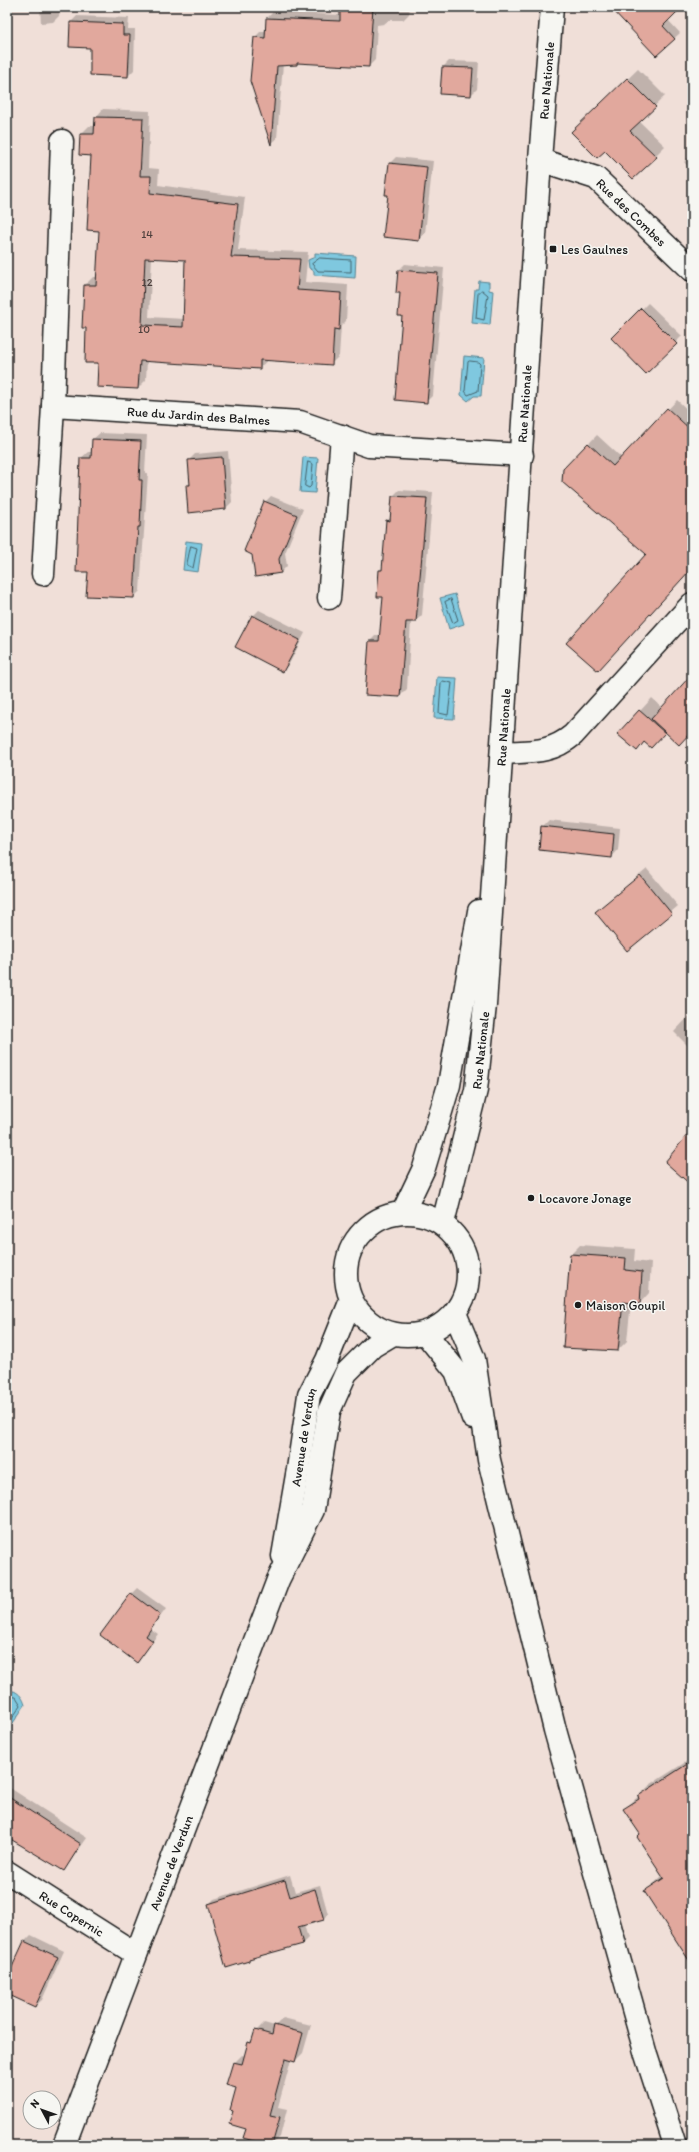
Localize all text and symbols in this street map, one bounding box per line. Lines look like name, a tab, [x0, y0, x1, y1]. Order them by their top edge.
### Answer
street label: Rue Nationale	[536, 41, 557, 120]
street label: Rue des Combes	[593, 175, 670, 249]
house number: 14	[141, 228, 153, 241]
place label: Les Gaulnes	[561, 242, 628, 257]
marker: Les Gaulnes	[548, 244, 558, 254]
house number: 12	[142, 276, 153, 289]
house number: 10	[138, 323, 150, 336]
street label: Rue Nationale	[514, 364, 534, 443]
street label: Rue du Jardin des Balmes	[127, 403, 271, 428]
street label: Rue Nationale	[493, 688, 513, 767]
street label: Rue Nationale	[469, 1011, 492, 1090]
place label: Locavore Jonage	[539, 1191, 632, 1206]
marker: Locavore Jonage	[526, 1193, 536, 1203]
place label: Maison Goupil	[586, 1298, 665, 1313]
marker: Maison Goupil	[573, 1300, 583, 1310]
street label: Avenue de Verdun	[288, 1384, 320, 1488]
street label: Avenue de Verdun	[146, 1812, 196, 1912]
street label: Rue Copernic	[37, 1887, 107, 1939]
north arrow	[22, 2090, 62, 2130]
text: N	[27, 2097, 42, 2111]

